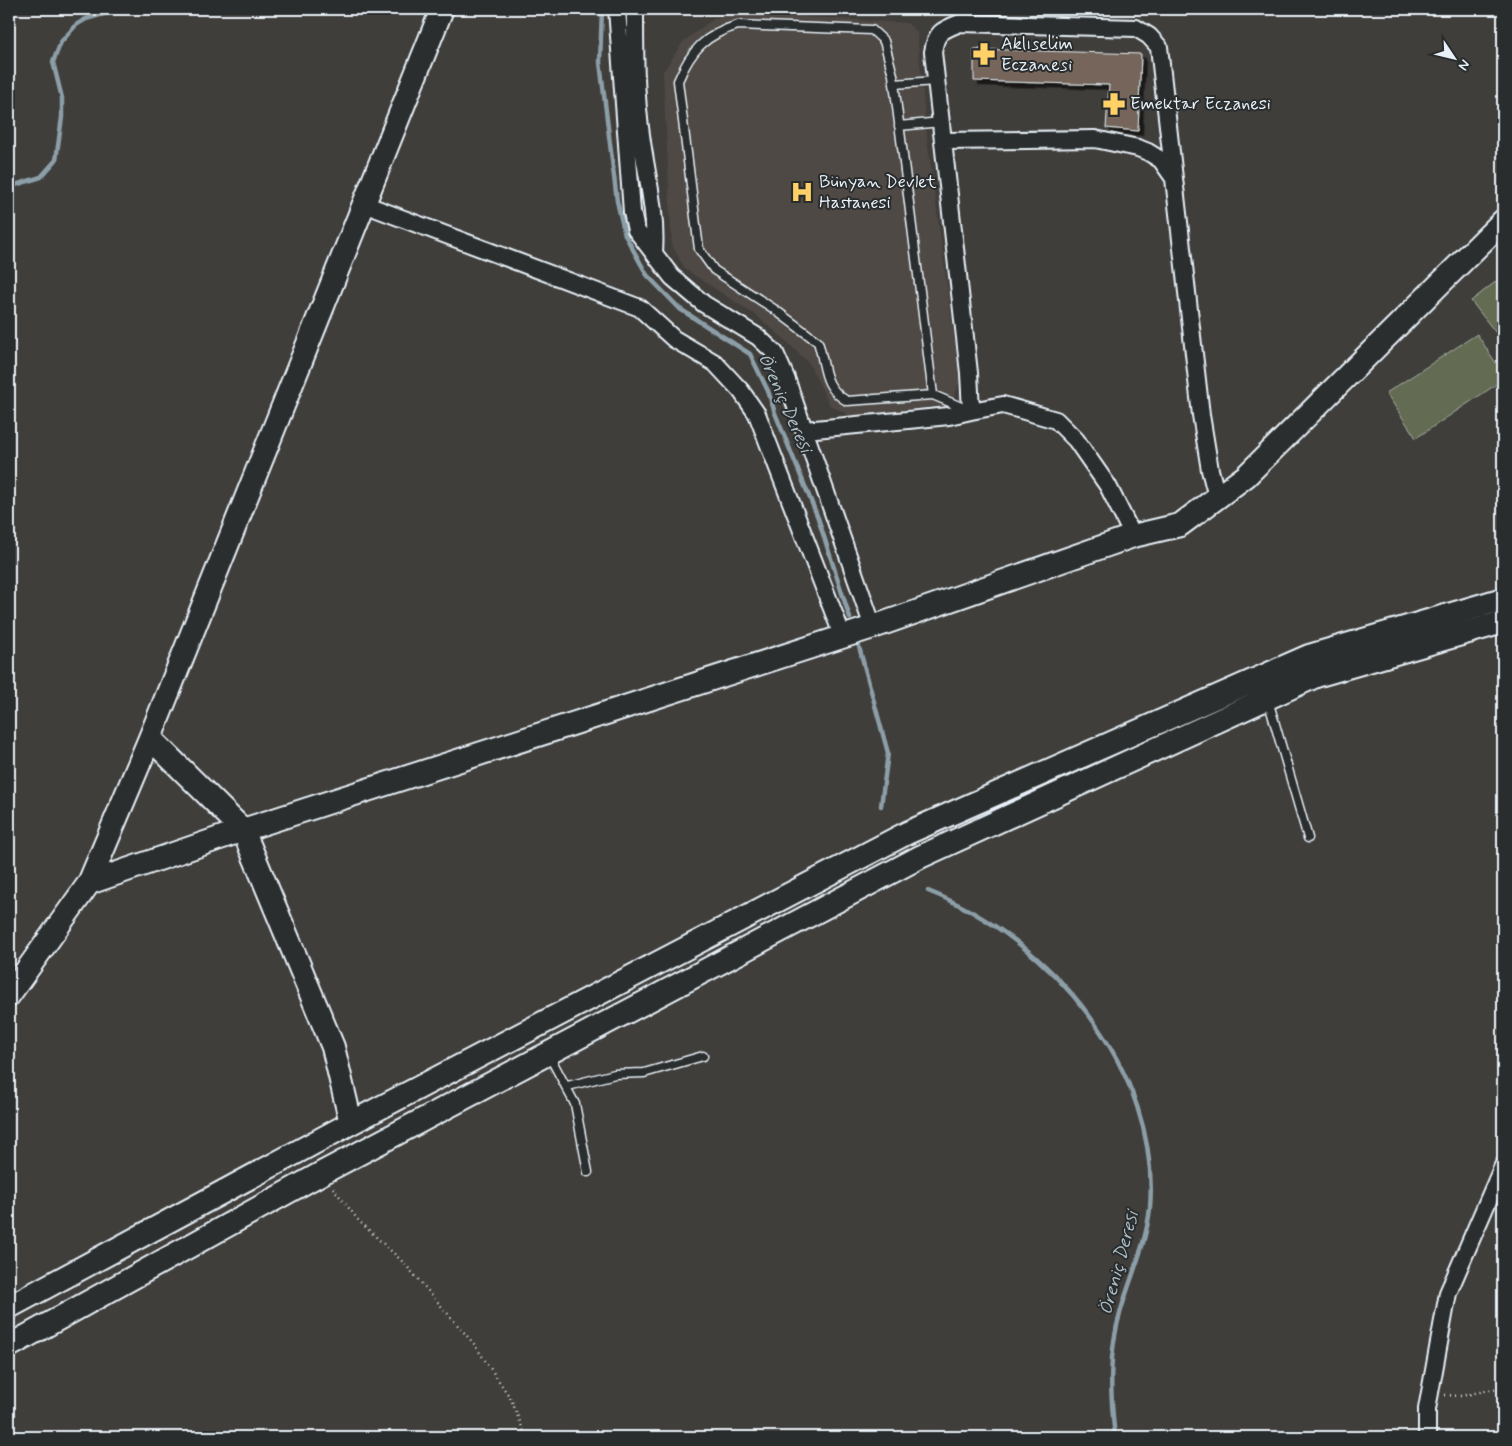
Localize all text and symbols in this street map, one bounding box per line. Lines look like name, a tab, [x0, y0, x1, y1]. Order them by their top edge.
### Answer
place label: Aklıselim Eczanesi	[1001, 32, 1073, 77]
north arrow	[1430, 32, 1480, 82]
pharmacy icon: Aklıselim Eczanesi	[971, 41, 997, 67]
text: N	[1454, 56, 1474, 74]
pharmacy icon: Emektar Eczanesi	[1101, 91, 1127, 117]
place label: Emektar Eczanesi	[1130, 92, 1271, 116]
place label: Bünyan Devlet Hastanesi	[819, 170, 937, 215]
hospital icon: Bünyan Devlet Hastanesi	[789, 179, 815, 205]
water label: Öreniç Deresi	[752, 349, 819, 459]
water label: Öreniç Deresi	[1093, 1206, 1146, 1318]

